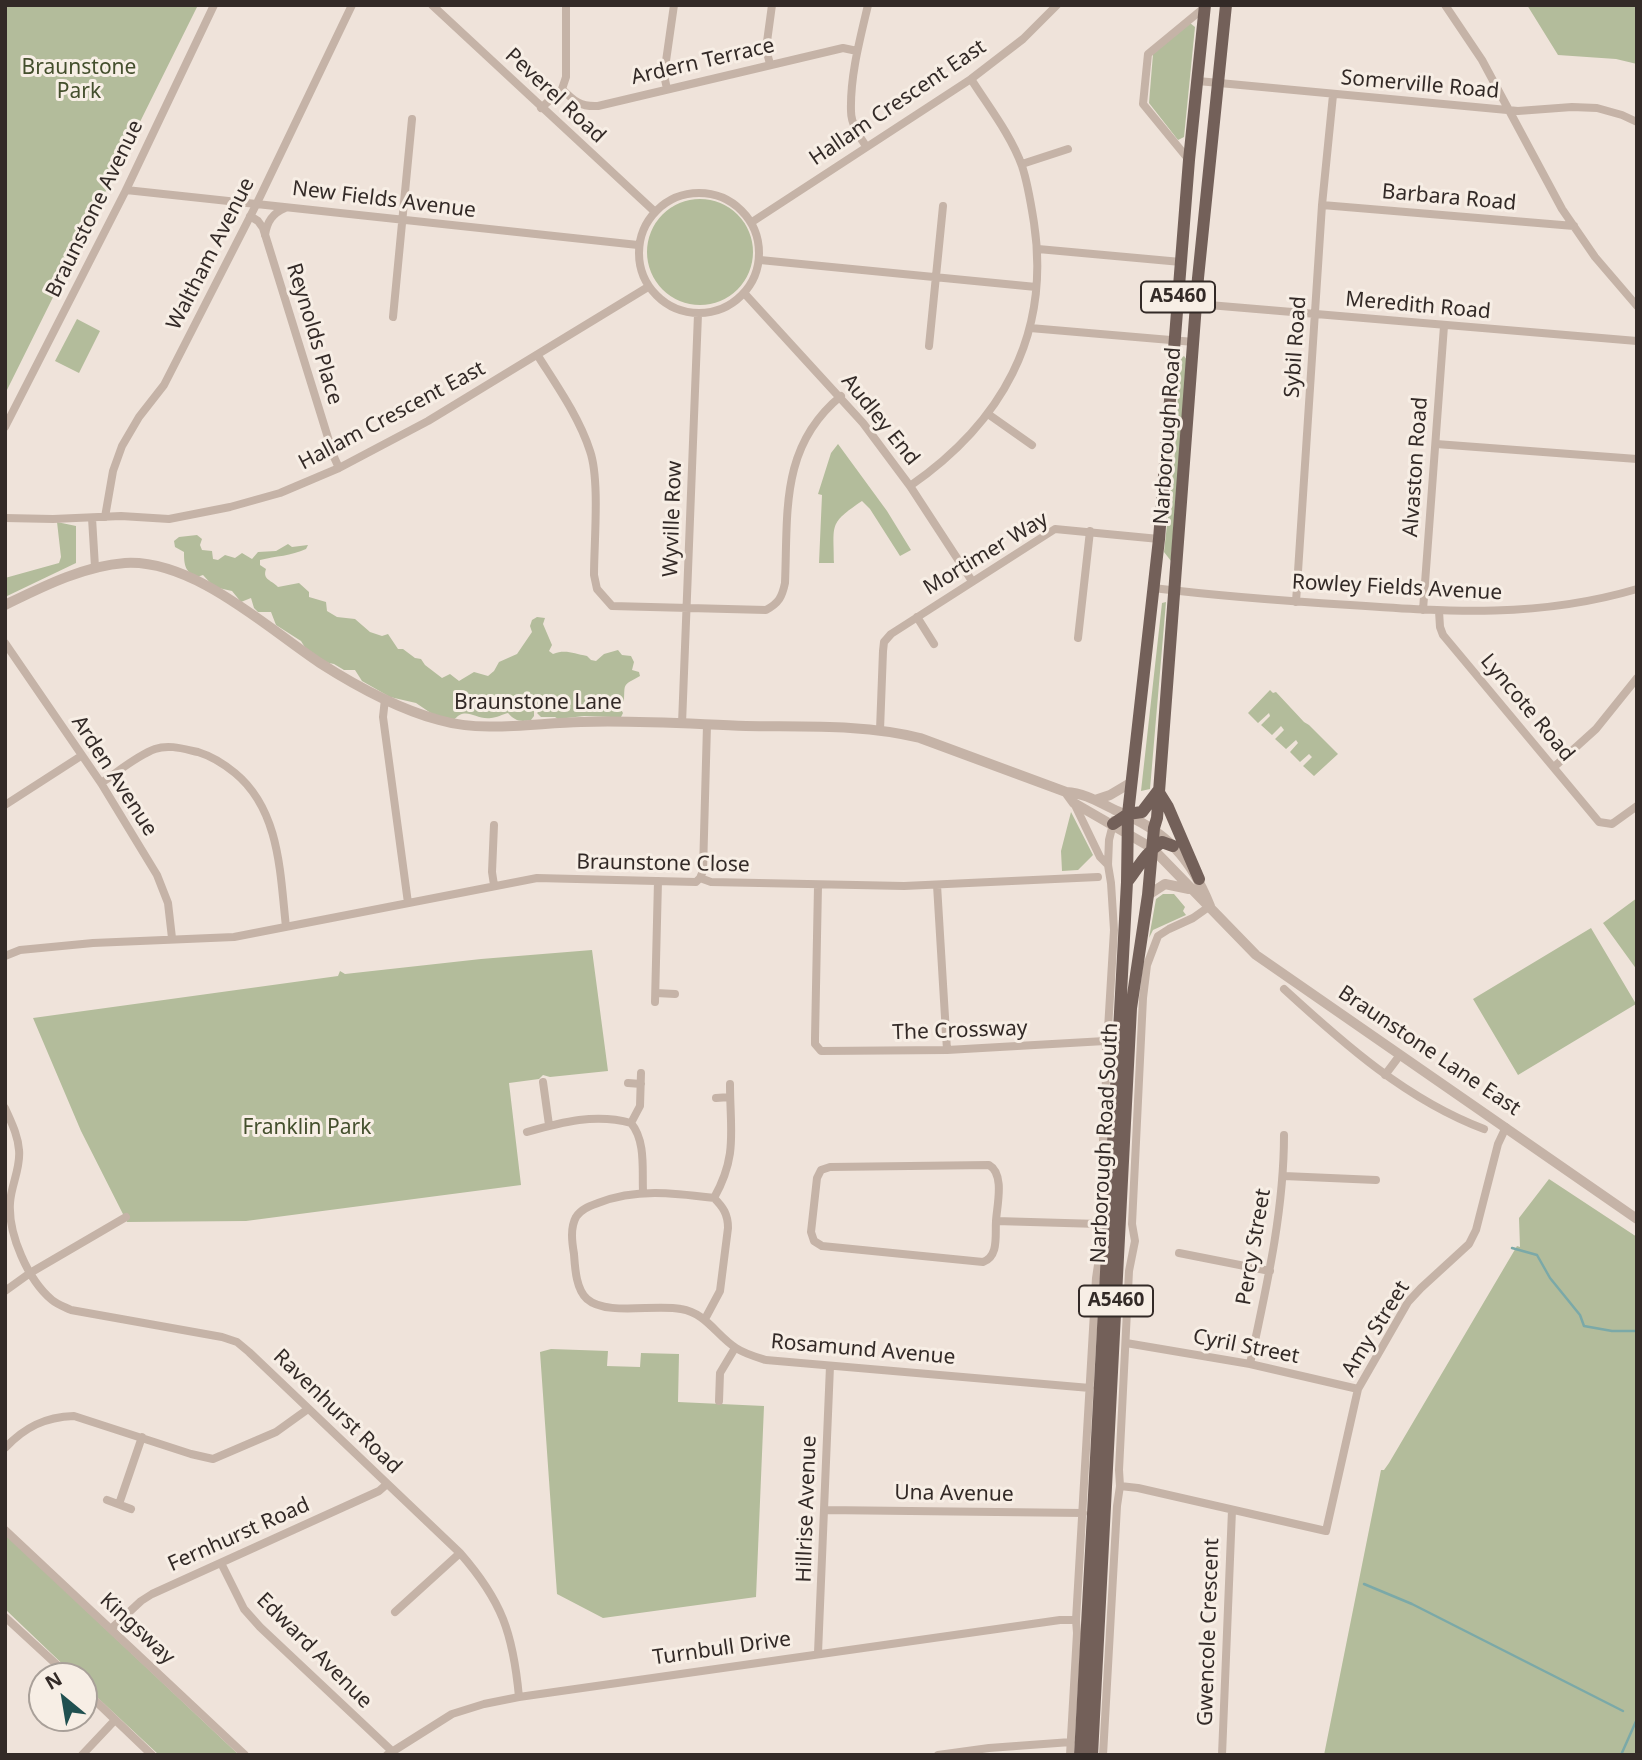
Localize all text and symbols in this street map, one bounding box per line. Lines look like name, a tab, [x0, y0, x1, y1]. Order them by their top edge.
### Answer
street label: Ardern Terrace	[629, 33, 777, 91]
street label: Hallam Crescent East	[805, 35, 991, 171]
street label: Peverel Road	[500, 43, 610, 149]
park label: Braunstone Park	[22, 55, 136, 105]
street label: Somerville Road	[1340, 66, 1500, 104]
street label: Braunstone Avenue	[41, 116, 149, 302]
street label: Waltham Avenue	[162, 174, 260, 334]
street label: New Fields Avenue	[291, 176, 477, 224]
street label: Barbara Road	[1381, 180, 1517, 216]
street label: Reynolds Place	[281, 260, 347, 408]
road number: A5460	[1141, 282, 1215, 312]
street label: Meredith Road	[1344, 287, 1492, 325]
street label: Sybil Road	[1280, 295, 1312, 399]
street label: Narborough Road	[1149, 346, 1187, 526]
street label: Hallam Crescent East	[294, 356, 490, 476]
street label: Audley End	[836, 369, 924, 471]
street label: Alvaston Road	[1399, 396, 1433, 538]
street label: Wyville Row	[658, 460, 688, 578]
street label: Mortimer Way	[919, 507, 1053, 601]
street label: Rowley Fields Avenue	[1291, 570, 1503, 606]
street label: Lyncote Road	[1475, 649, 1579, 767]
street label: Braunstone Lane	[454, 690, 622, 716]
street label: Arden Avenue	[66, 711, 162, 841]
street label: Braunstone Close	[576, 850, 750, 878]
street label: Braunstone Lane East	[1333, 981, 1525, 1121]
street label: The Crossway	[892, 1016, 1028, 1046]
street label: Narborough Road South	[1086, 1022, 1124, 1264]
park label: Franklin Park	[243, 1115, 371, 1141]
street label: Percy Street	[1231, 1187, 1277, 1307]
street label: Amy Street	[1337, 1277, 1415, 1381]
road number: A5460	[1079, 1286, 1153, 1316]
street label: Cyril Street	[1191, 1324, 1301, 1370]
street label: Rosamund Avenue	[770, 1329, 956, 1371]
street label: Ravenhurst Road	[268, 1344, 406, 1480]
street label: Hillrise Avenue	[792, 1435, 822, 1583]
street label: Una Avenue	[894, 1480, 1014, 1508]
street label: Fernhurst Road	[164, 1492, 314, 1578]
street label: Gwencole Crescent	[1193, 1538, 1225, 1726]
street label: Kingsway	[94, 1588, 180, 1670]
street label: Edward Avenue	[251, 1588, 377, 1714]
street label: Turnbull Drive	[651, 1627, 793, 1671]
north arrow	[28, 1662, 98, 1732]
text: N	[40, 1665, 67, 1696]

